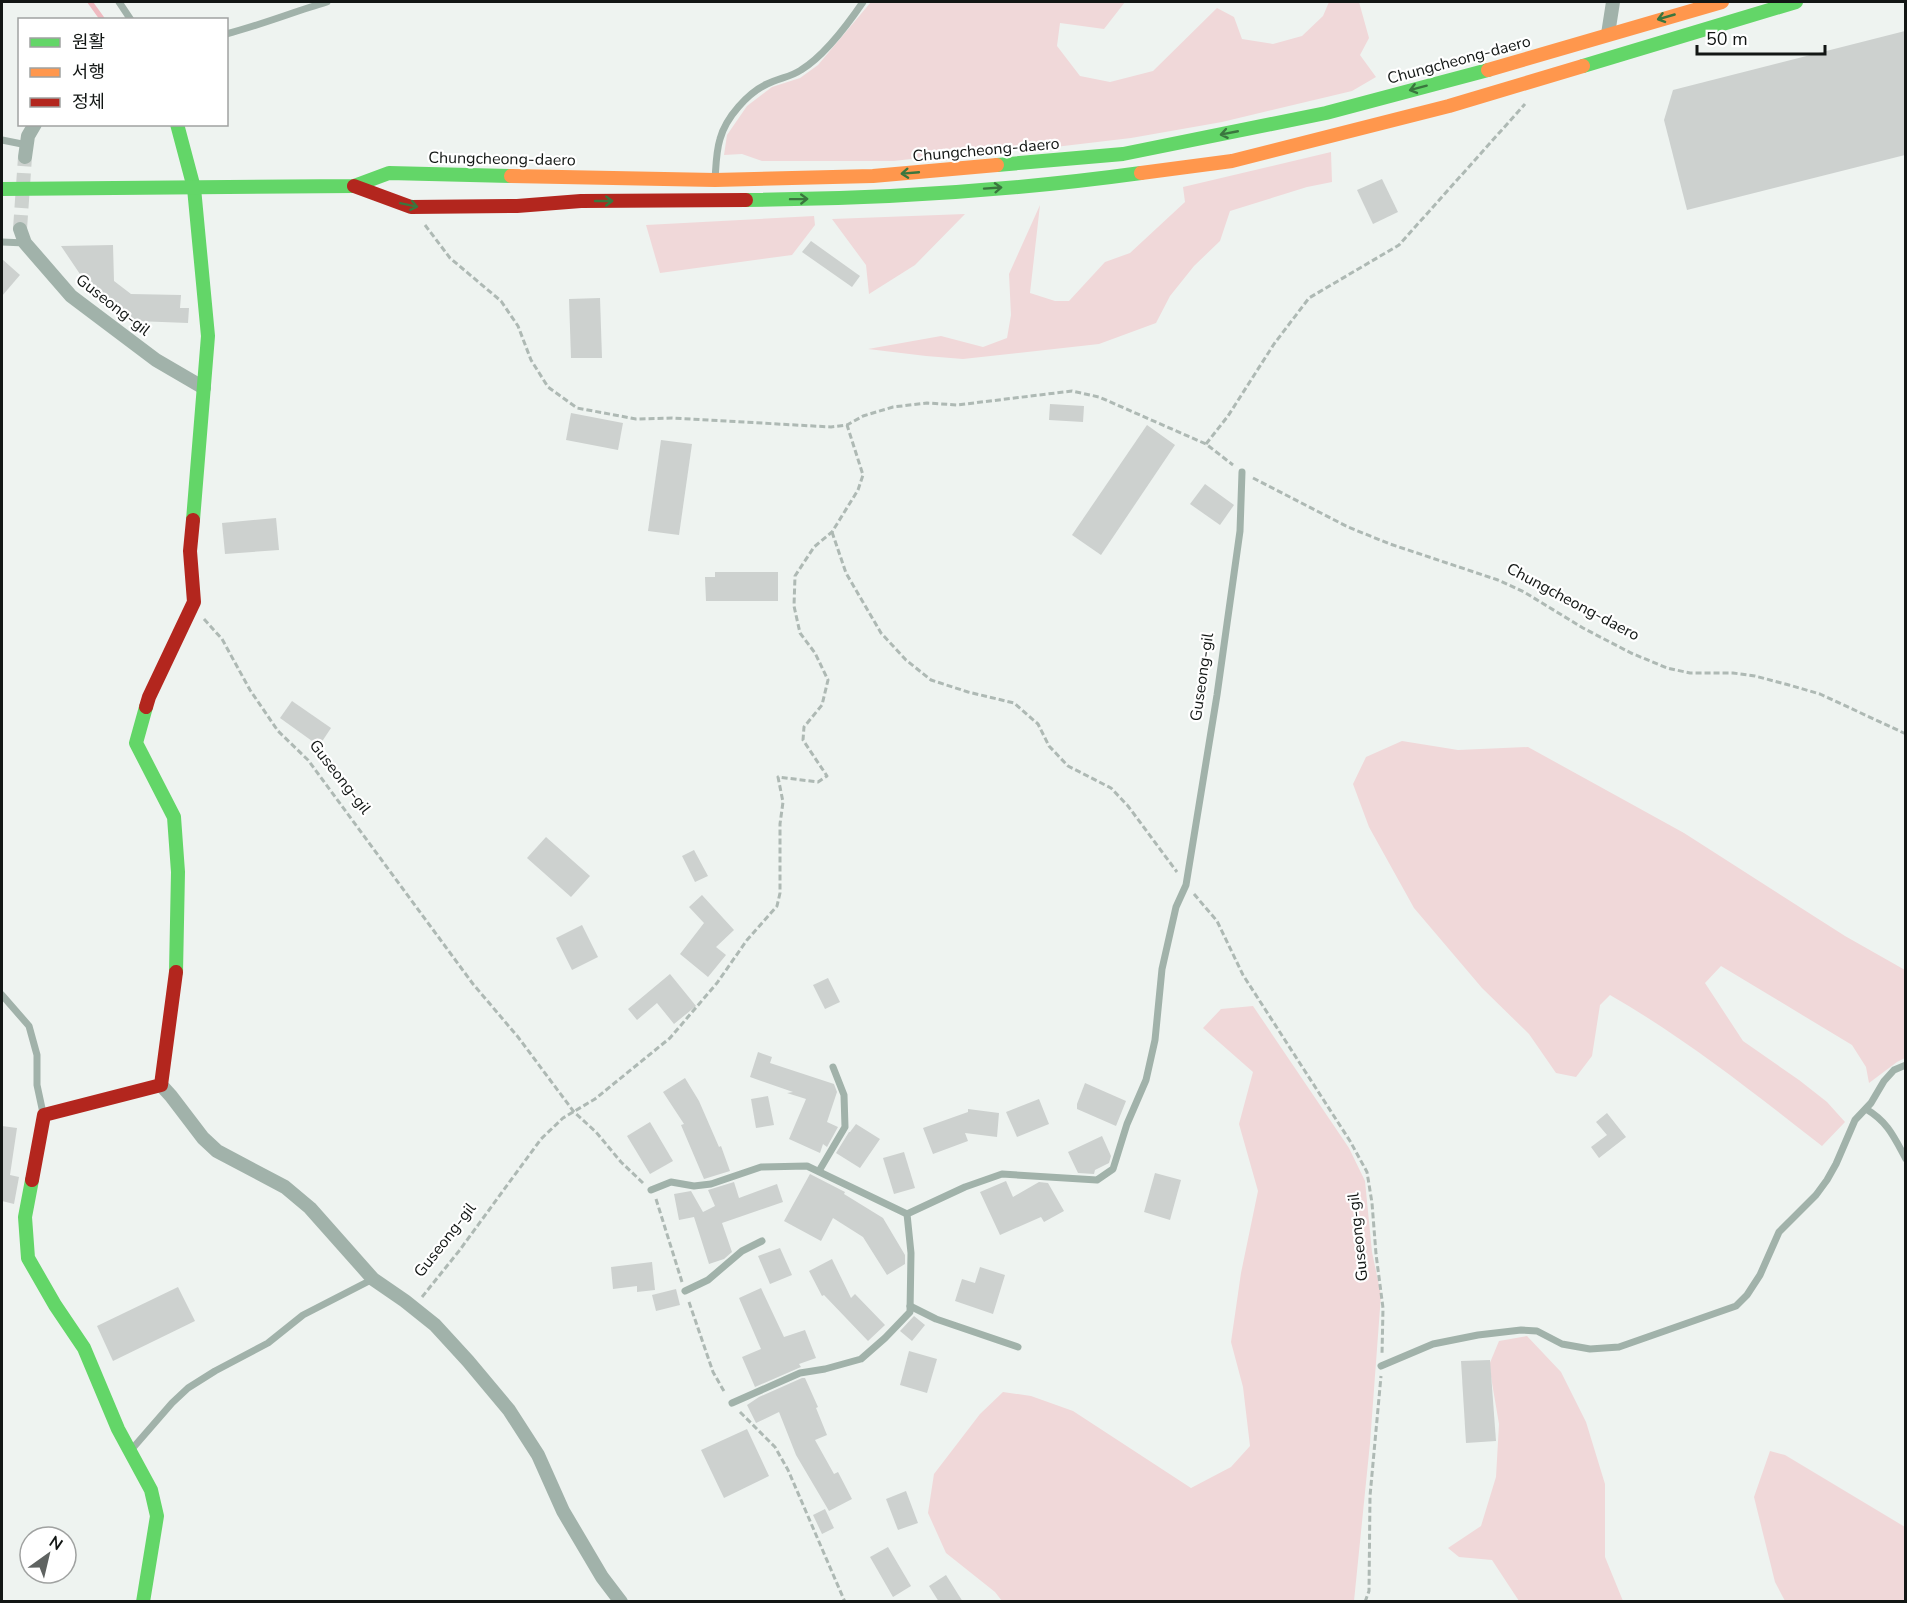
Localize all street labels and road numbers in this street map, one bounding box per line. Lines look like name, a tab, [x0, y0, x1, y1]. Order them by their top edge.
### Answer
street label: Chungcheong-daero	[1385, 30, 1533, 90]
street label: Chungcheong-daero	[912, 133, 1061, 167]
street label: Chungcheong-daero	[428, 147, 576, 171]
street label: Guseong-gil	[71, 269, 155, 341]
street label: Chungcheong-daero	[1503, 558, 1643, 646]
street label: Guseong-gil	[1185, 631, 1219, 723]
street label: Guseong-gil	[304, 735, 376, 819]
street label: Guseong-gil	[1342, 1191, 1374, 1282]
street label: Guseong-gil	[409, 1198, 481, 1282]

